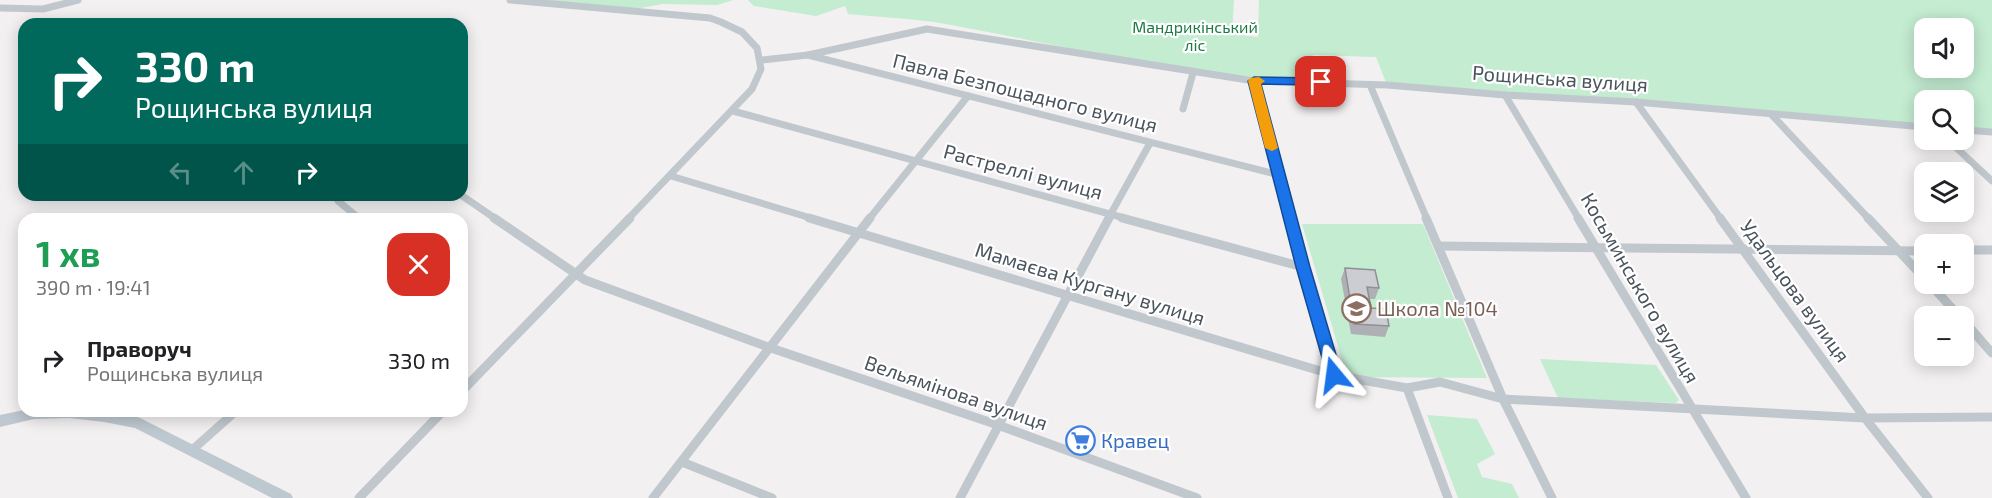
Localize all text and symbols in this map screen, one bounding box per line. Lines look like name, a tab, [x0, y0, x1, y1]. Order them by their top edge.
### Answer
park label: Мандрикінський ліс	[1132, 17, 1258, 54]
map controls	[1914, 18, 1974, 366]
button: sound	[1914, 18, 1974, 78]
text: 330 m	[135, 40, 255, 90]
icon: right	[36, 42, 114, 120]
street label: Павла Безпощадного вулиця	[890, 47, 1160, 138]
pin	[1295, 56, 1346, 107]
street label: Рощинська вулиця	[1471, 60, 1649, 97]
icon: arrive	[1304, 65, 1337, 98]
button: search	[1914, 90, 1974, 150]
text: Рощинська вулиця	[135, 91, 373, 123]
street label: Растреллі вулиця	[941, 138, 1105, 205]
icon: left	[164, 156, 197, 189]
icon: ahead	[227, 156, 260, 189]
icon: right	[290, 156, 323, 189]
button: layers	[1914, 162, 1974, 222]
street label: Косьминського вулиця	[1576, 188, 1705, 387]
street label: Удальцова вулиця	[1735, 214, 1856, 367]
text: 1 хв	[36, 231, 100, 274]
button: close	[387, 233, 450, 296]
button: +	[1914, 234, 1974, 294]
street label: Мамаєва Кургану вулиця	[972, 237, 1208, 330]
text: 390 m · 19:41	[36, 275, 151, 299]
school or university icon: Школа №104	[1340, 293, 1372, 325]
place label: Школа №104	[1377, 296, 1498, 320]
button: −	[1914, 306, 1974, 366]
text: Праворуч	[87, 335, 192, 361]
position arrow	[1302, 343, 1366, 407]
icon: right	[36, 344, 69, 377]
text: 330 m	[388, 347, 450, 373]
street label: Вельямінова вулиця	[861, 349, 1051, 436]
text: Рощинська вулиця	[87, 361, 263, 385]
supermarket icon: Кравец	[1064, 425, 1096, 457]
place label: Кравец	[1101, 428, 1170, 452]

